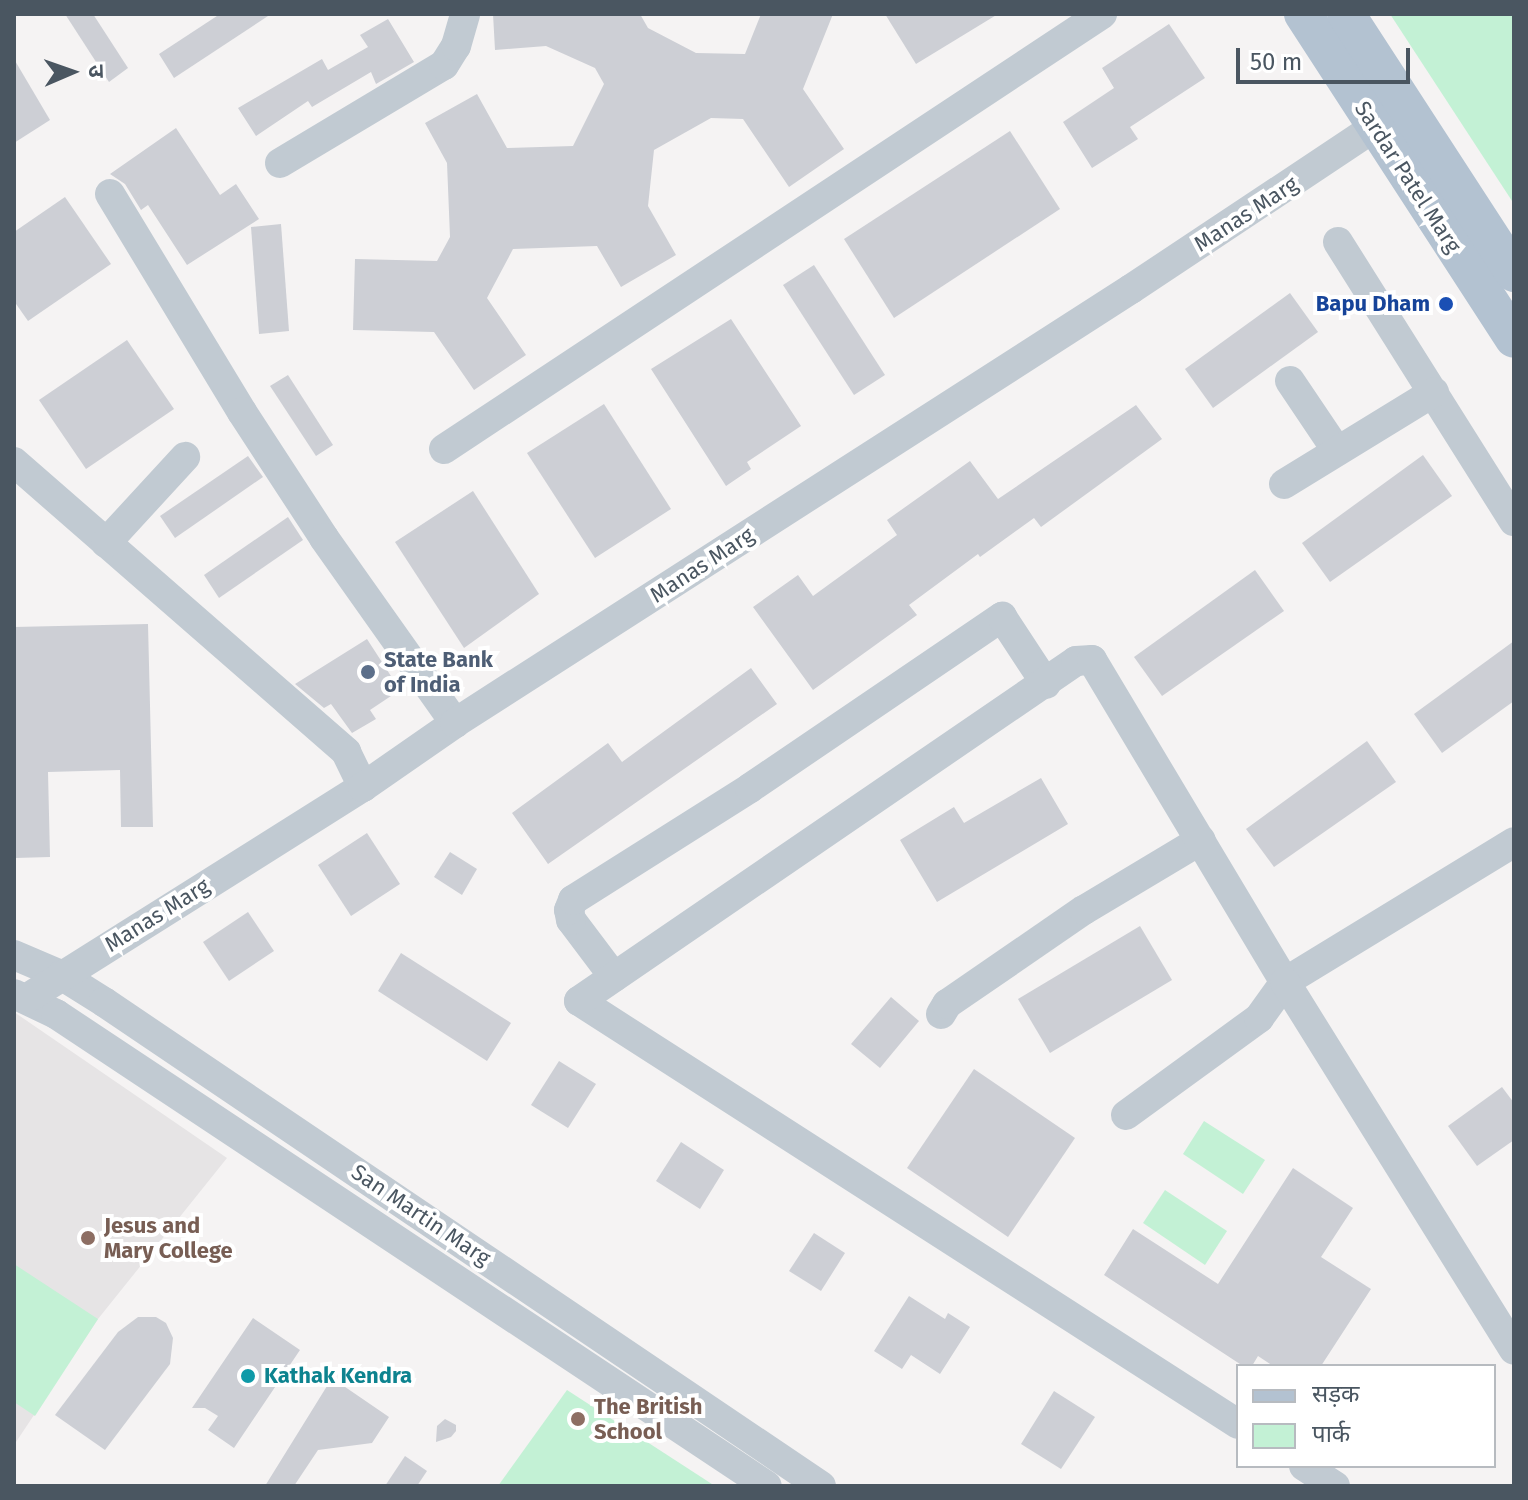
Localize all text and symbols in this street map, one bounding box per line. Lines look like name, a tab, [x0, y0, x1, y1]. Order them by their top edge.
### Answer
north arrow	[32, 32, 112, 112]
scale bar	[1240, 32, 1414, 82]
text: 50 m	[1250, 48, 1302, 76]
text: उ	[83, 64, 110, 78]
street label: Sardar Patel Marg	[1349, 96, 1467, 258]
street label: Manas Marg	[1189, 171, 1303, 257]
place label: Bapu Dham	[1316, 291, 1430, 317]
marker: Bapu Dham	[1437, 295, 1455, 313]
street label: Manas Marg	[645, 522, 759, 608]
place label: State Bank of India	[384, 646, 493, 698]
marker: State Bank of India	[359, 663, 377, 681]
street label: Manas Marg	[100, 872, 214, 958]
street label: San Martin Marg	[347, 1159, 495, 1271]
place label: Jesus and Mary College	[104, 1212, 233, 1264]
marker: Jesus and Mary College	[79, 1229, 97, 1247]
place label: Kathak Kendra	[264, 1363, 412, 1389]
legend	[1236, 1364, 1496, 1468]
marker: Kathak Kendra	[239, 1367, 257, 1385]
text: सड़क	[1312, 1380, 1360, 1408]
place label: The British School	[594, 1393, 703, 1444]
marker: The British School	[569, 1410, 587, 1428]
text: पार्क	[1312, 1420, 1350, 1448]

